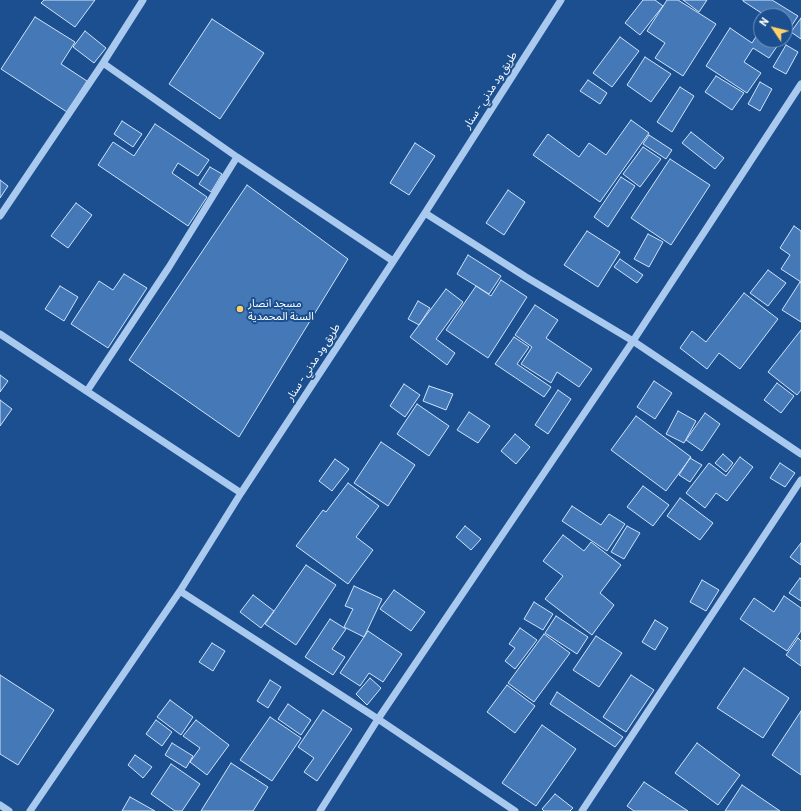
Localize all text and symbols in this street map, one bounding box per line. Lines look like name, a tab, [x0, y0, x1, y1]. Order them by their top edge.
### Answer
north arrow	[753, 8, 793, 48]
text: N	[756, 15, 771, 28]
street label: طريق ود مدني - سنار	[460, 49, 520, 131]
place label: مسجد انصار السنة المحمدية	[248, 296, 314, 322]
marker: مسجد انصار السنة المحمدية	[235, 304, 245, 314]
street label: طريق ود مدني - سنار	[283, 321, 343, 403]

